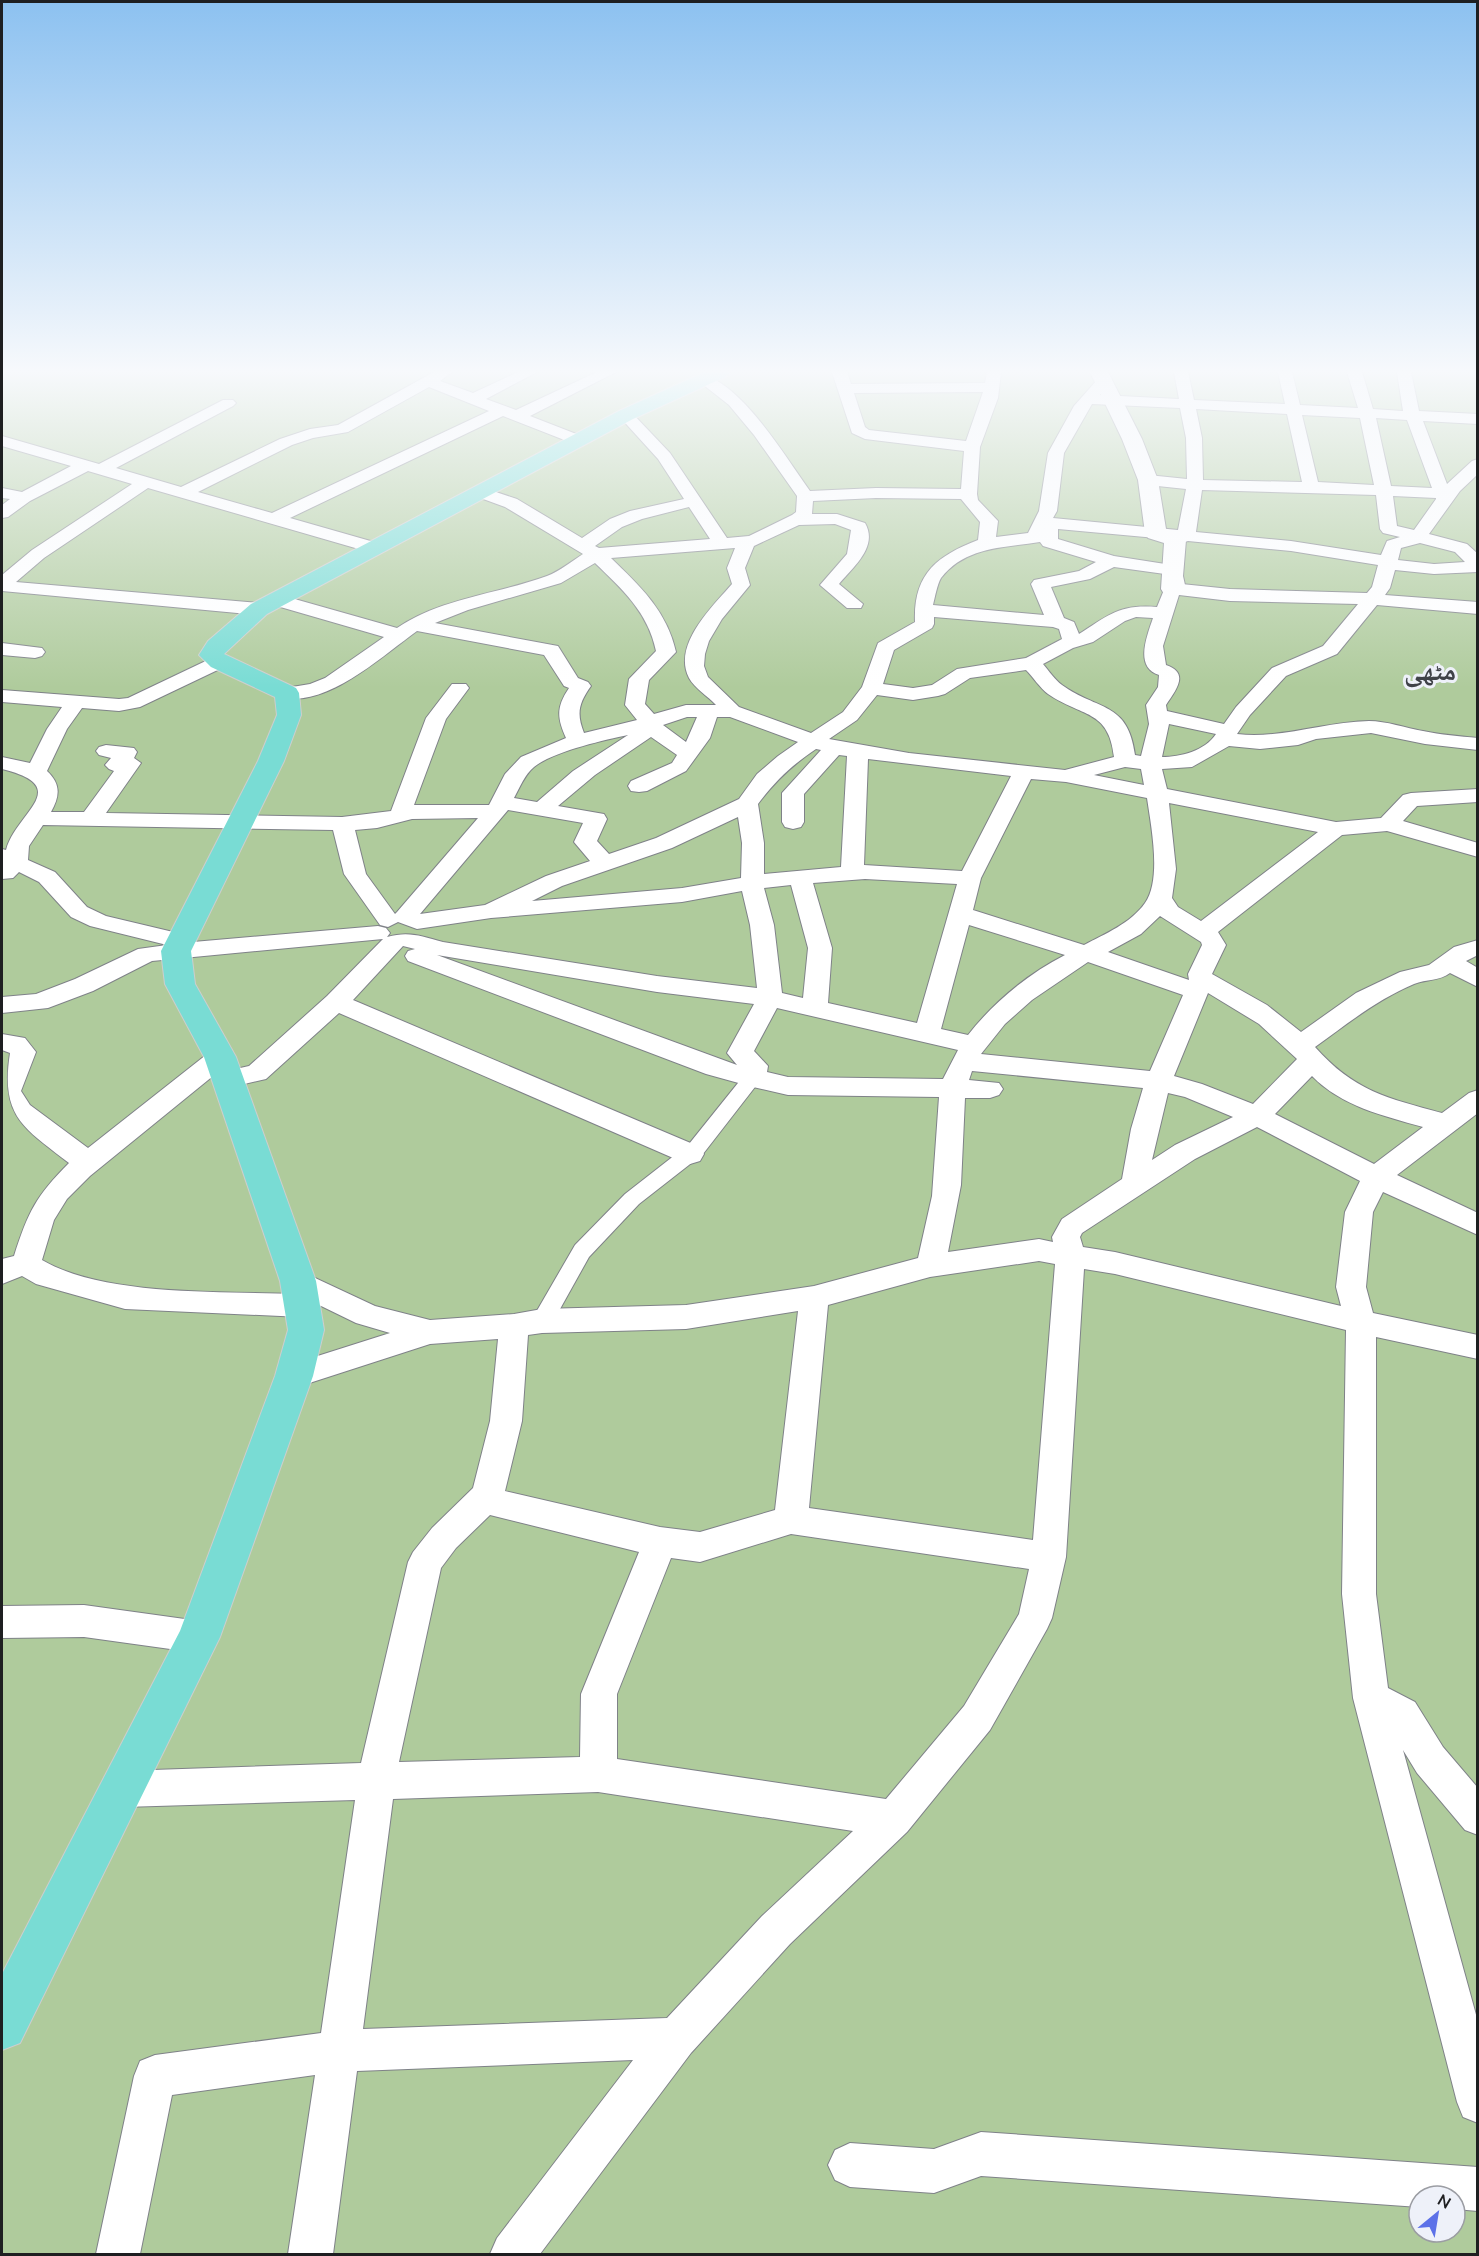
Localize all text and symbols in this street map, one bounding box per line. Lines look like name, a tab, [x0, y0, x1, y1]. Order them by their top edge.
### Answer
district label: مٹھی	[1404, 653, 1456, 688]
north arrow	[1407, 2184, 1467, 2244]
text: N	[1434, 2189, 1455, 2213]

